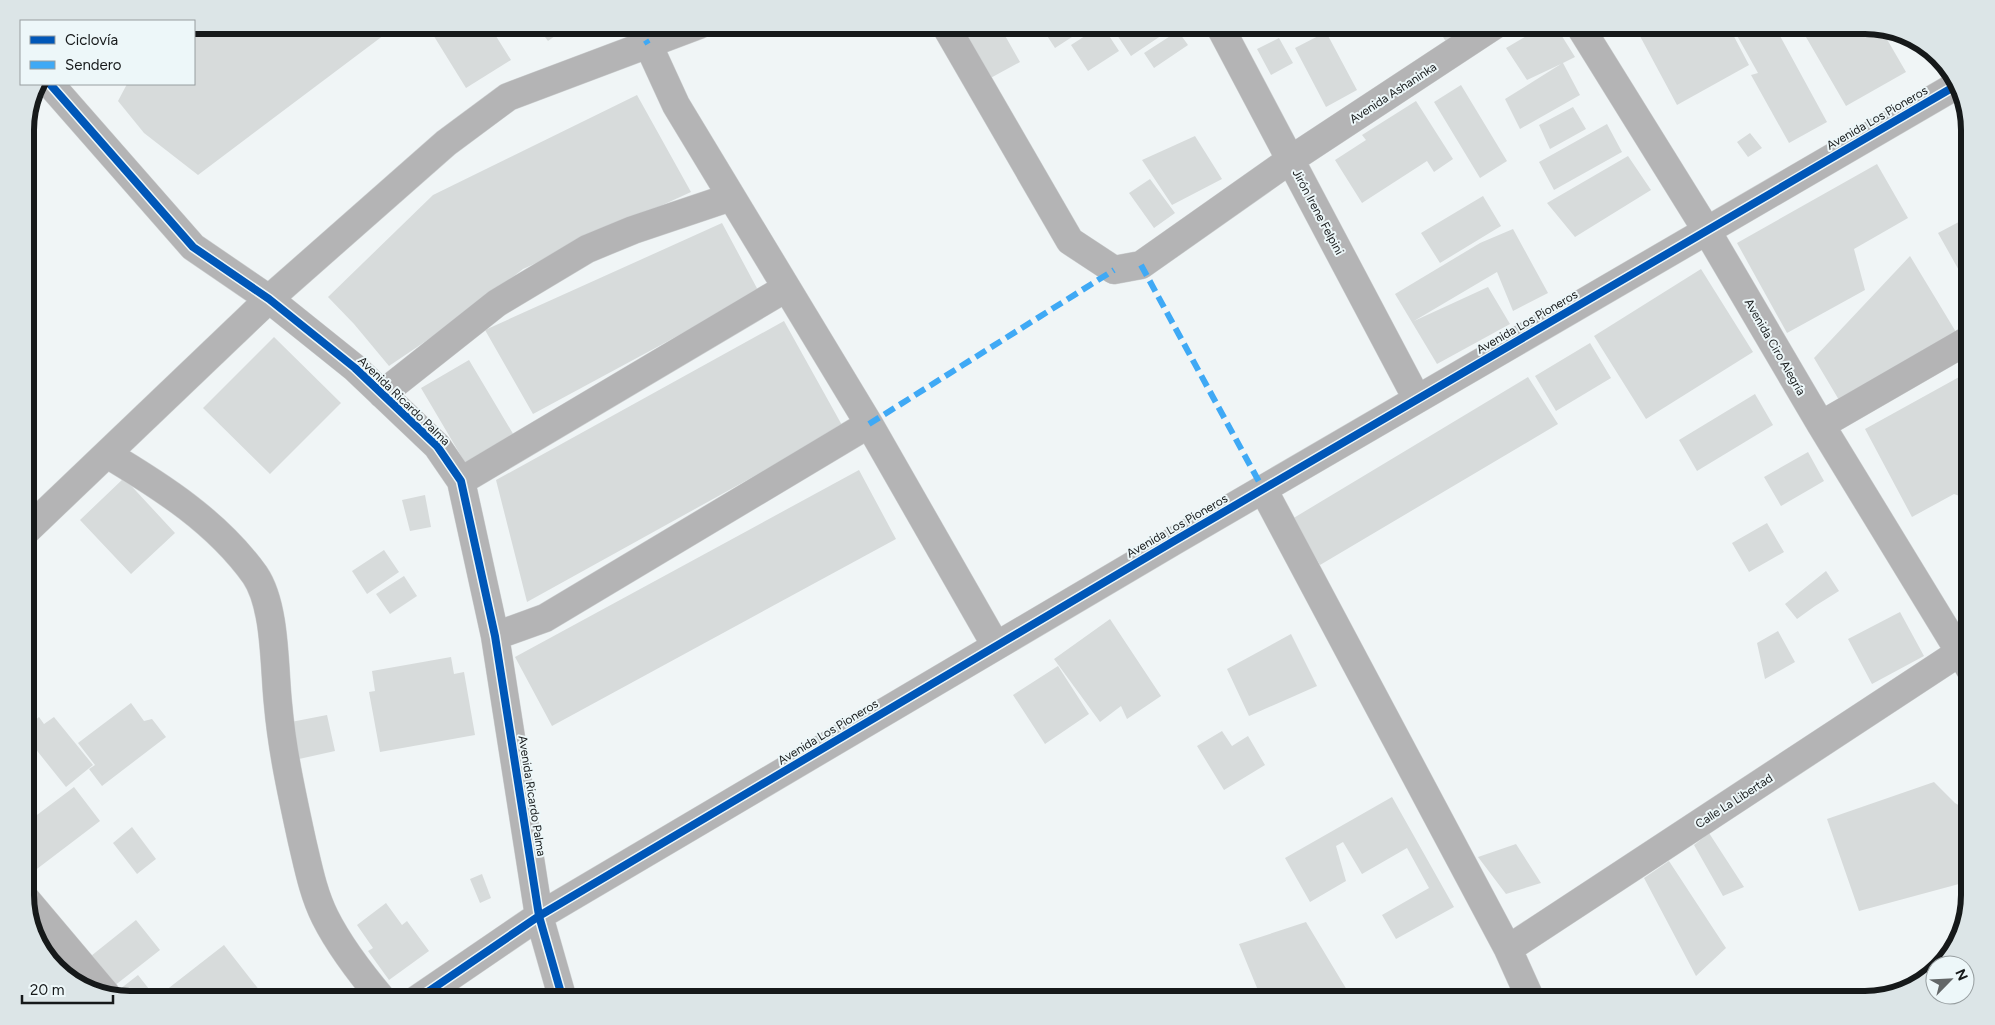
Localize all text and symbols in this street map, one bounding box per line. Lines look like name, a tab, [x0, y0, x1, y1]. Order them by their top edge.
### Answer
legend	[20, 20, 195, 85]
text: Ciclovía	[65, 31, 118, 49]
text: Sendero	[65, 56, 122, 74]
street label: Avenida Ashaninka	[1347, 60, 1439, 126]
street label: Avenida Los Pioneros	[1824, 83, 1930, 153]
street label: Jirón Irene Felpini	[1290, 167, 1346, 257]
street label: Avenida Los Pioneros	[1474, 287, 1580, 357]
street label: Avenida Ciro Alegría	[1742, 296, 1808, 398]
street label: Avenida Ricardo Palma	[355, 354, 453, 448]
street label: Avenida Los Pioneros	[1124, 491, 1230, 561]
street label: Avenida Los Pioneros	[775, 696, 881, 767]
street label: Avenida Ricardo Palma	[516, 735, 548, 857]
street label: Calle La Libertad	[1693, 771, 1775, 831]
north arrow	[1925, 955, 1975, 1005]
text: N	[1951, 967, 1971, 983]
scale bar	[22, 972, 114, 1004]
text: 20 m	[30, 981, 64, 999]

